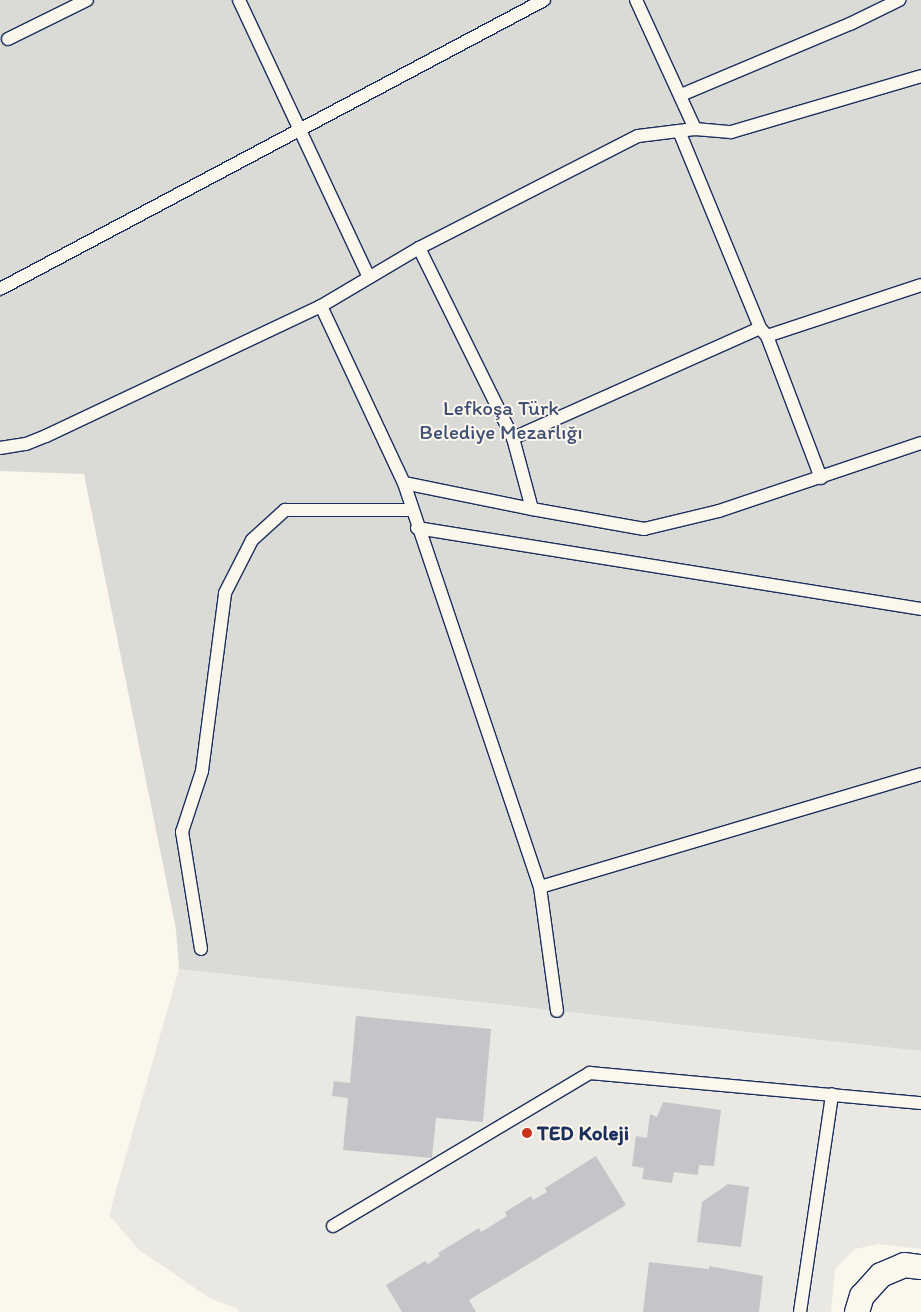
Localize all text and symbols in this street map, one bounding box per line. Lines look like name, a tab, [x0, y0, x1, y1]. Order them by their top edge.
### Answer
park label: Lefkoşa Türk Belediye Mezarlığı	[420, 395, 582, 445]
place label: TED Koleji	[537, 1120, 629, 1146]
marker: TED Koleji	[521, 1127, 533, 1139]

